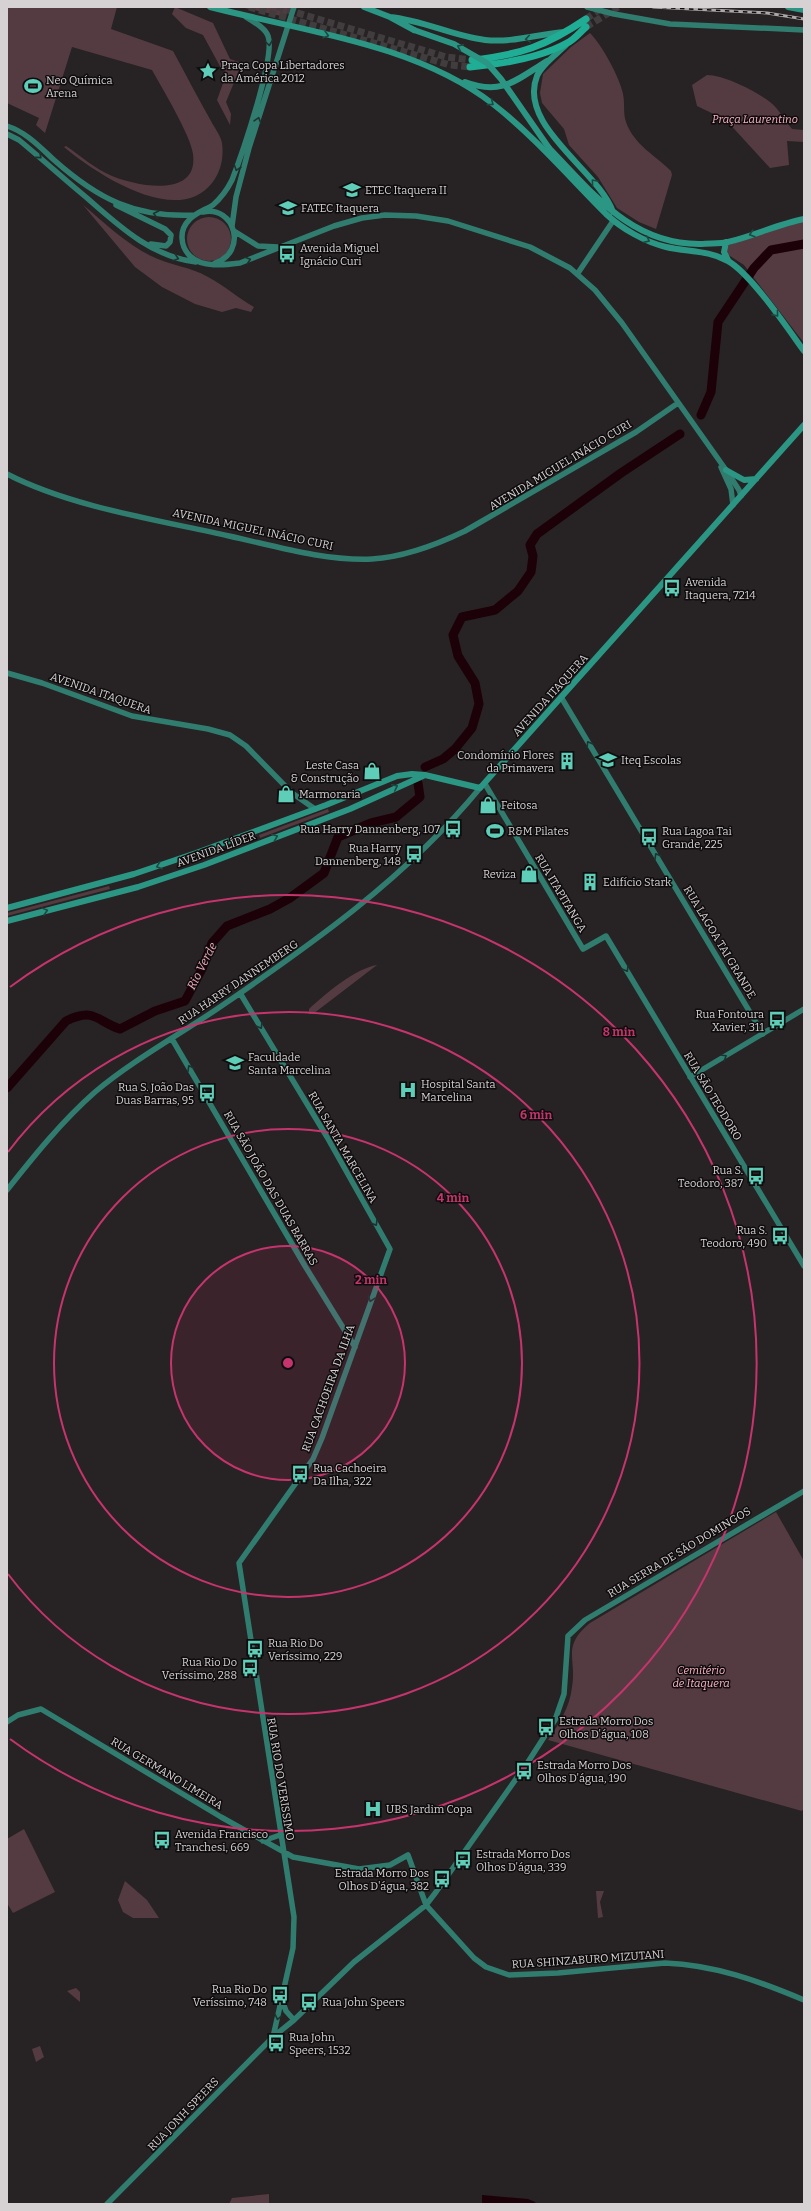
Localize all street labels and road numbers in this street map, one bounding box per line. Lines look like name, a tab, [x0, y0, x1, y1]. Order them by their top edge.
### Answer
street label: AVENIDA MIGUEL INÁCIO CURI	[486, 417, 634, 513]
street label: AVENIDA MIGUEL INÁCIO CURI	[171, 505, 335, 553]
street label: AVENIDA ITAQUERA	[510, 651, 591, 739]
street label: AVENIDA ITAQUERA	[49, 670, 153, 717]
street label: AVENIDA LÍDER	[175, 828, 258, 870]
street label: RUA ITAPITANGA	[532, 852, 589, 935]
street label: RUA LAGOA TAI GRANDE	[681, 883, 759, 1001]
street label: RUA HARRY DANNEMBERG	[176, 937, 301, 1027]
street label: RUA SÃO TEODORO	[681, 1050, 744, 1143]
street label: RUA SANTA MARCELINA	[305, 1089, 380, 1205]
street label: RUA SÃO JOÃO DAS DUAS BARRAS	[221, 1109, 320, 1268]
street label: RUA CACHOEIRA DA ILHA	[299, 1323, 358, 1454]
street label: RUA SERRA DE SÃO DOMINGOS	[605, 1504, 753, 1600]
street label: RUA RIO DO VERISSIMO	[264, 1717, 297, 1842]
street label: RUA GERMANO LIMEIRA	[108, 1735, 225, 1812]
street label: RUA SHINZABURO MIZUTANI	[511, 1948, 665, 1971]
street label: RUA JONH SPEERS	[145, 2075, 222, 2154]

